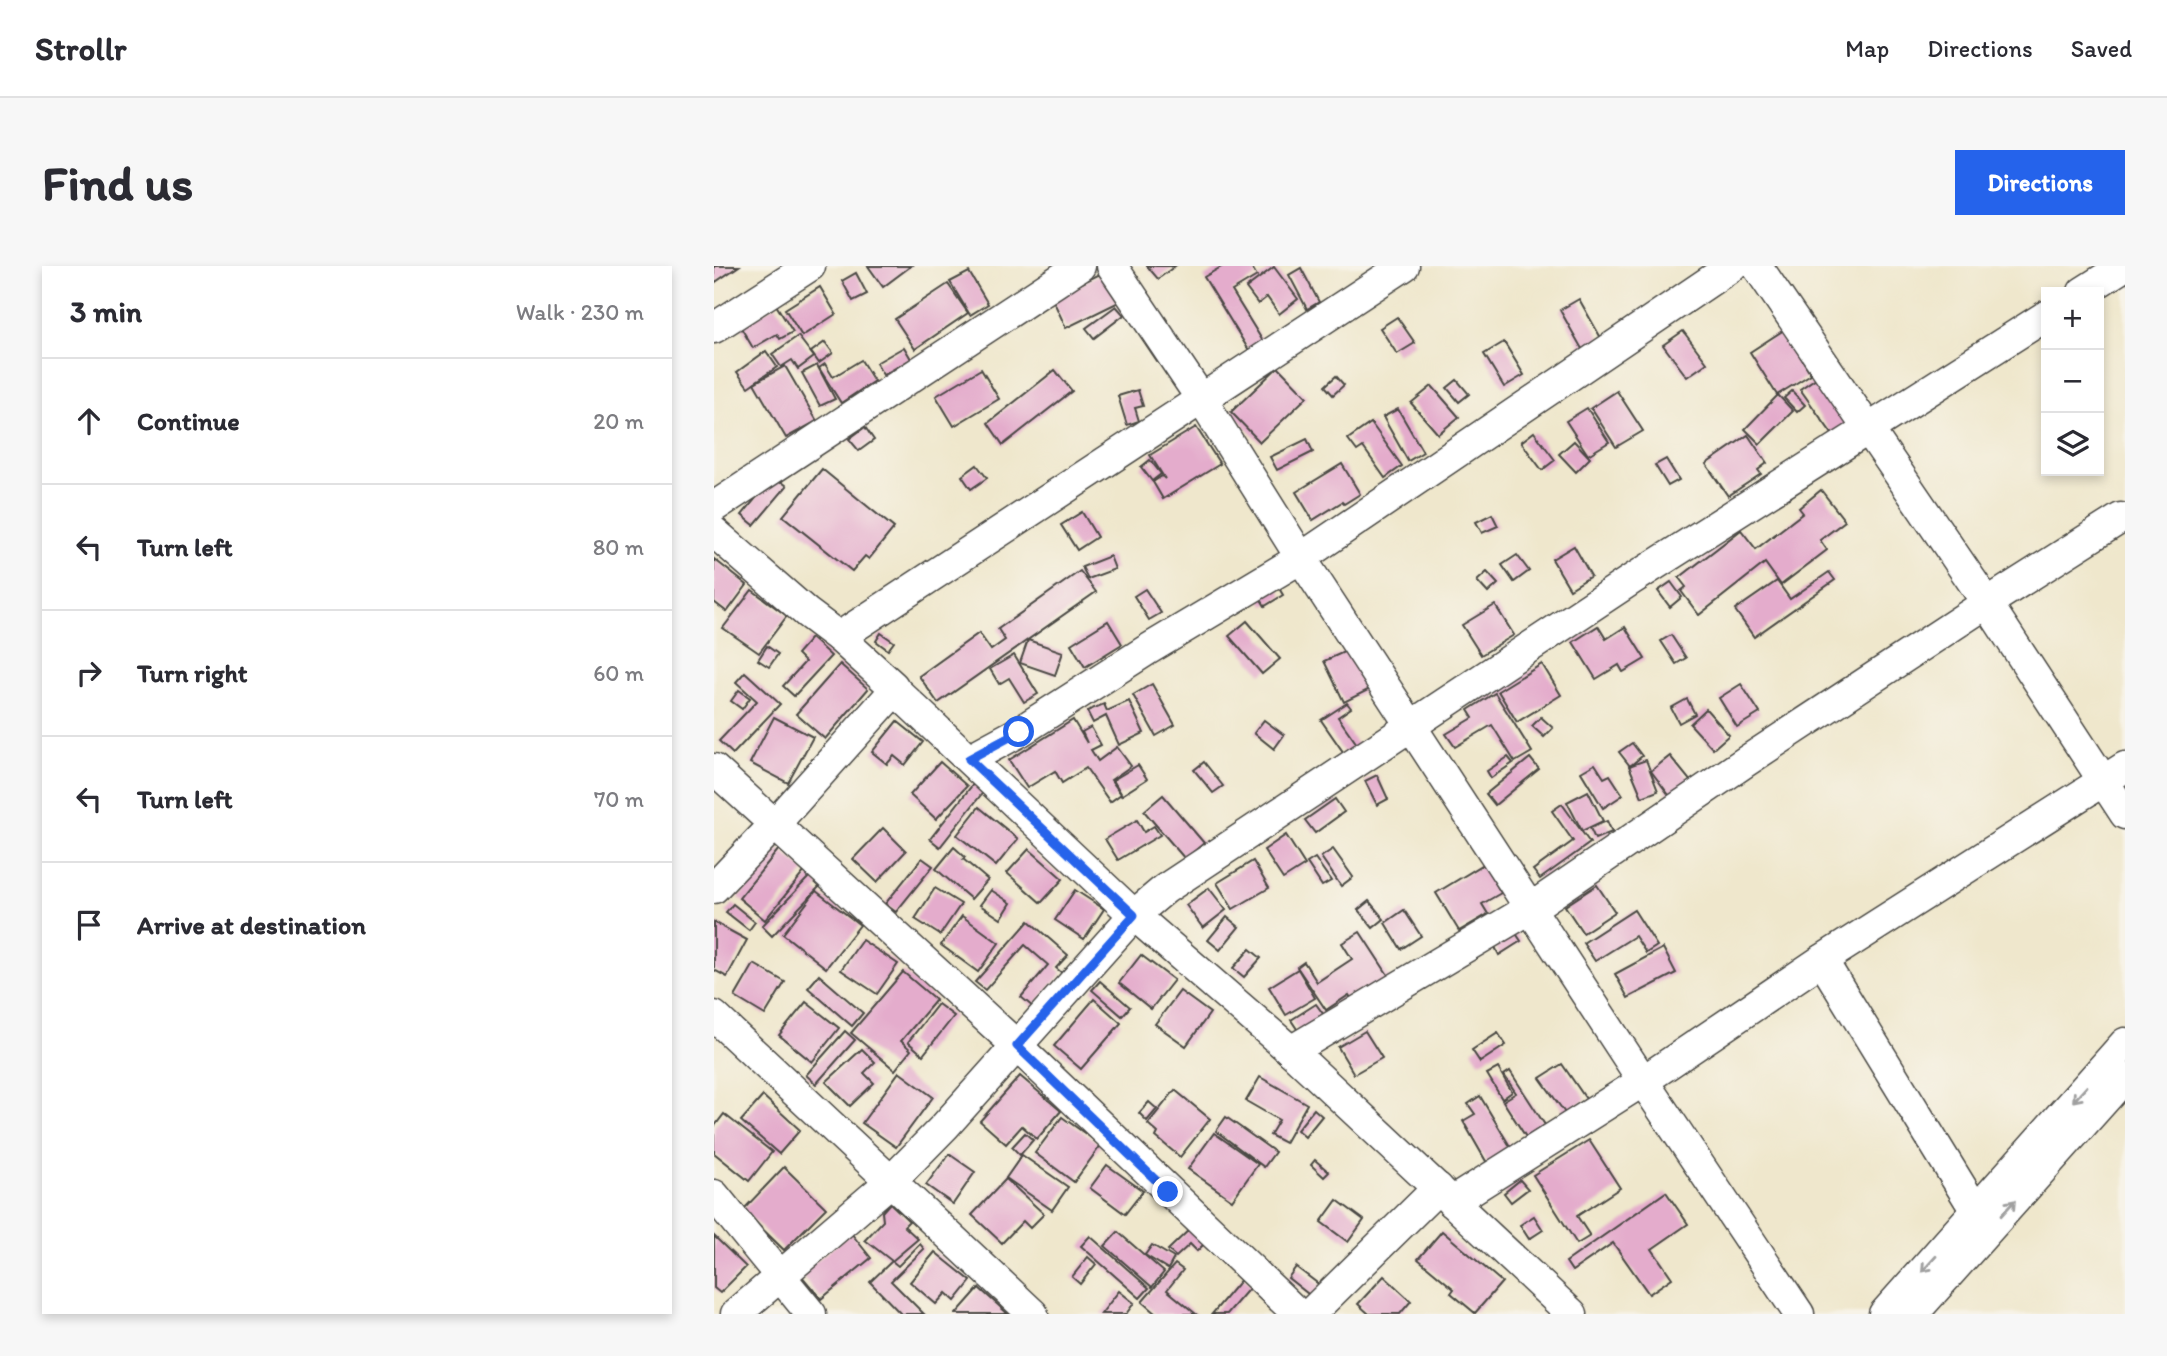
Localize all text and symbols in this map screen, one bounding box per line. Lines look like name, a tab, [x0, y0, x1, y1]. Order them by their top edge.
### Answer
text: Strollr	[35, 29, 126, 68]
text: Map	[1845, 34, 1889, 63]
text: Directions	[1927, 34, 2033, 63]
text: Saved	[2071, 34, 2132, 63]
button: Directions	[1955, 150, 2125, 215]
text: Find us	[42, 153, 193, 212]
map controls	[2041, 287, 2104, 476]
button: +	[2041, 287, 2104, 350]
text: 3 min	[70, 293, 142, 330]
text: Walk · 230 m	[516, 298, 644, 326]
button: −	[2041, 350, 2104, 413]
icon: ahead	[70, 402, 108, 440]
text: Continue	[137, 405, 240, 437]
text: 20 m	[593, 407, 644, 435]
button: layers	[2041, 413, 2104, 476]
icon: left	[70, 528, 108, 566]
text: Turn left	[137, 531, 233, 563]
text: 80 m	[593, 533, 644, 561]
icon: right	[70, 654, 108, 692]
text: Turn right	[137, 657, 248, 689]
text: 60 m	[593, 659, 644, 687]
route start	[1003, 716, 1034, 747]
icon: left	[70, 780, 108, 818]
text: Turn left	[137, 783, 233, 815]
text: 70 m	[594, 785, 644, 813]
icon: arrive	[70, 906, 108, 944]
text: Arrive at destination	[137, 909, 366, 941]
one-way arrow	[2072, 1084, 2088, 1102]
route end	[1152, 1176, 1183, 1207]
one-way arrow	[1999, 1200, 2016, 1217]
one-way arrow	[1921, 1255, 1937, 1273]

